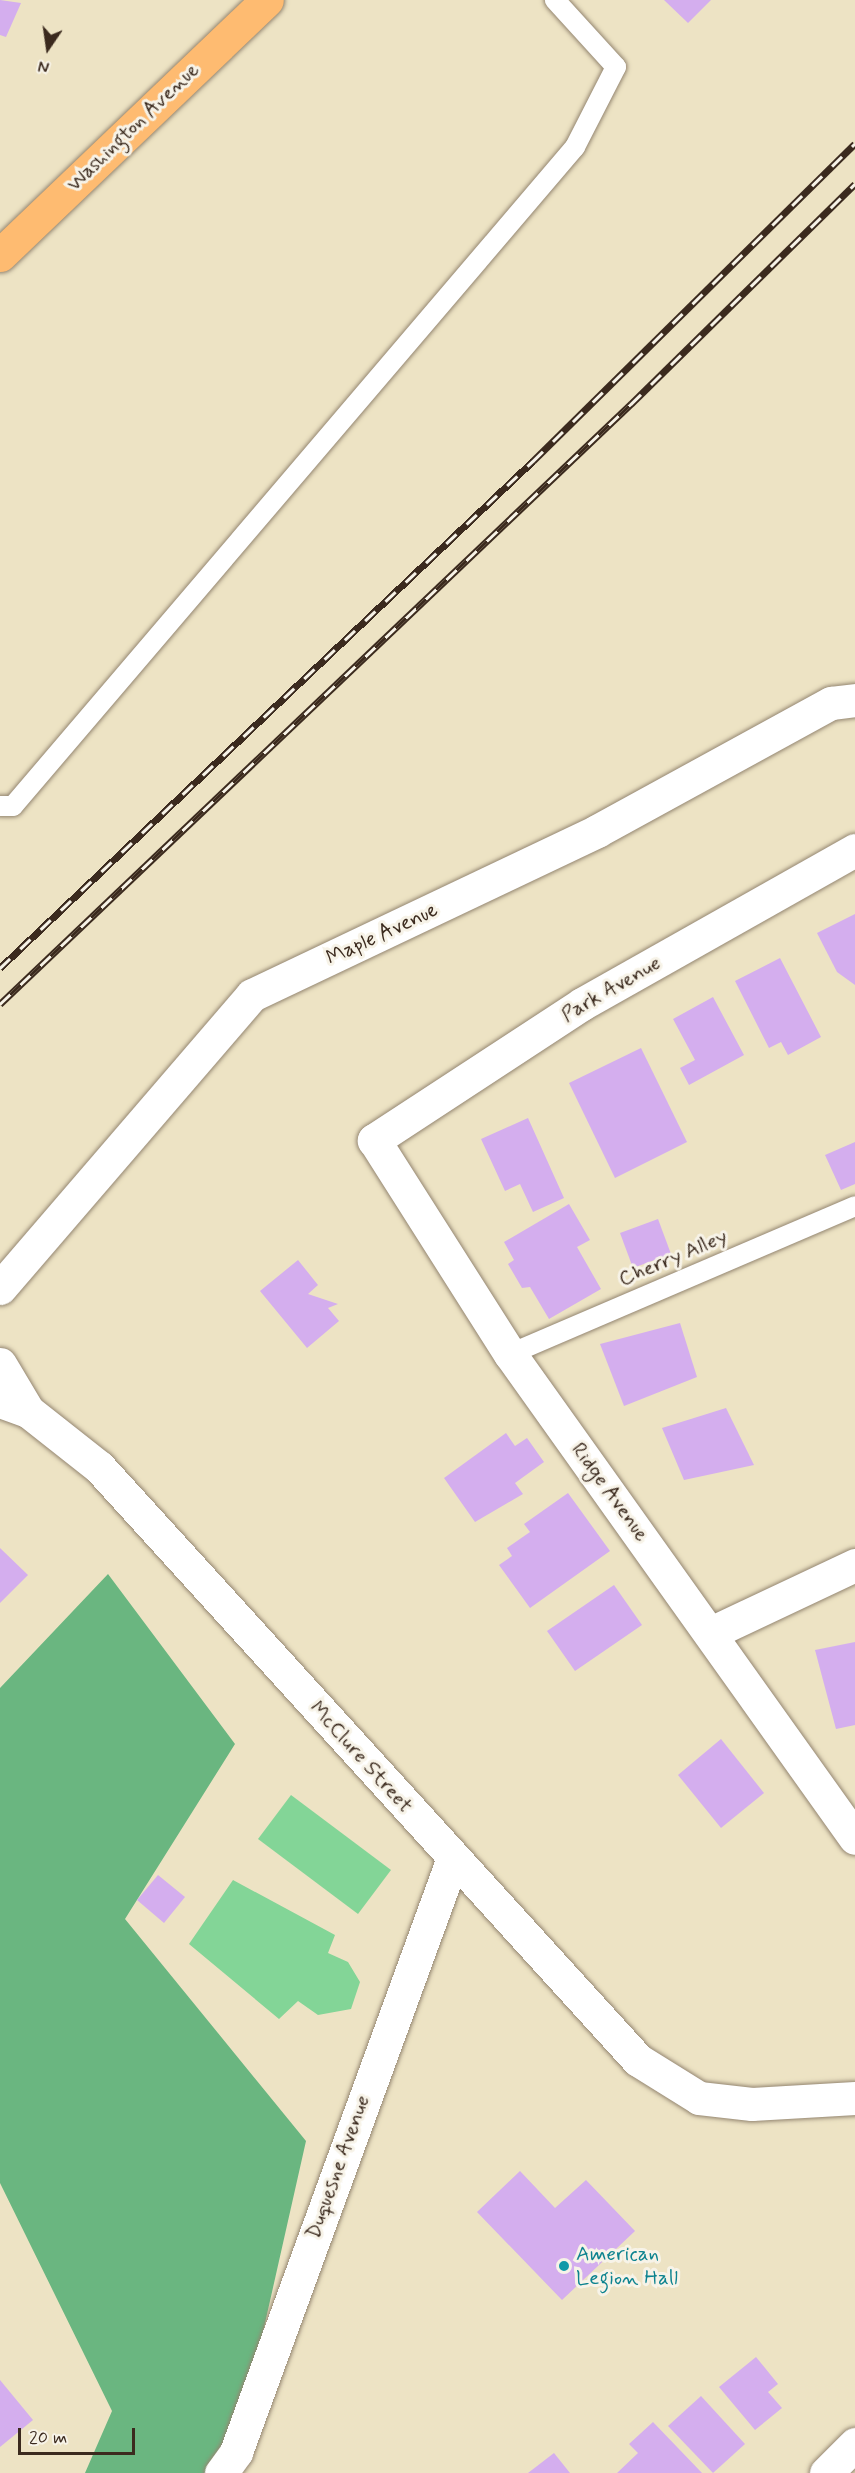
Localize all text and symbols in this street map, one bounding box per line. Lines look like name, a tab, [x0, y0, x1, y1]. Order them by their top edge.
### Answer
north arrow	[18, 18, 78, 78]
text: N	[36, 55, 51, 77]
street label: Washington Avenue	[62, 58, 204, 196]
street label: Maple Avenue	[321, 896, 443, 972]
street label: Park Avenue	[556, 950, 666, 1028]
street label: Cherry Alley	[615, 1224, 731, 1292]
street label: Ridge Avenue	[565, 1436, 655, 1548]
street label: McClure Street	[304, 1696, 418, 1818]
street label: Duquesne Avenue	[300, 2091, 376, 2243]
place label: American Legion Hall	[576, 2241, 678, 2291]
marker: American Legion Hall	[557, 2259, 571, 2273]
scale bar	[21, 2416, 138, 2454]
text: 20 m	[29, 2426, 67, 2450]

